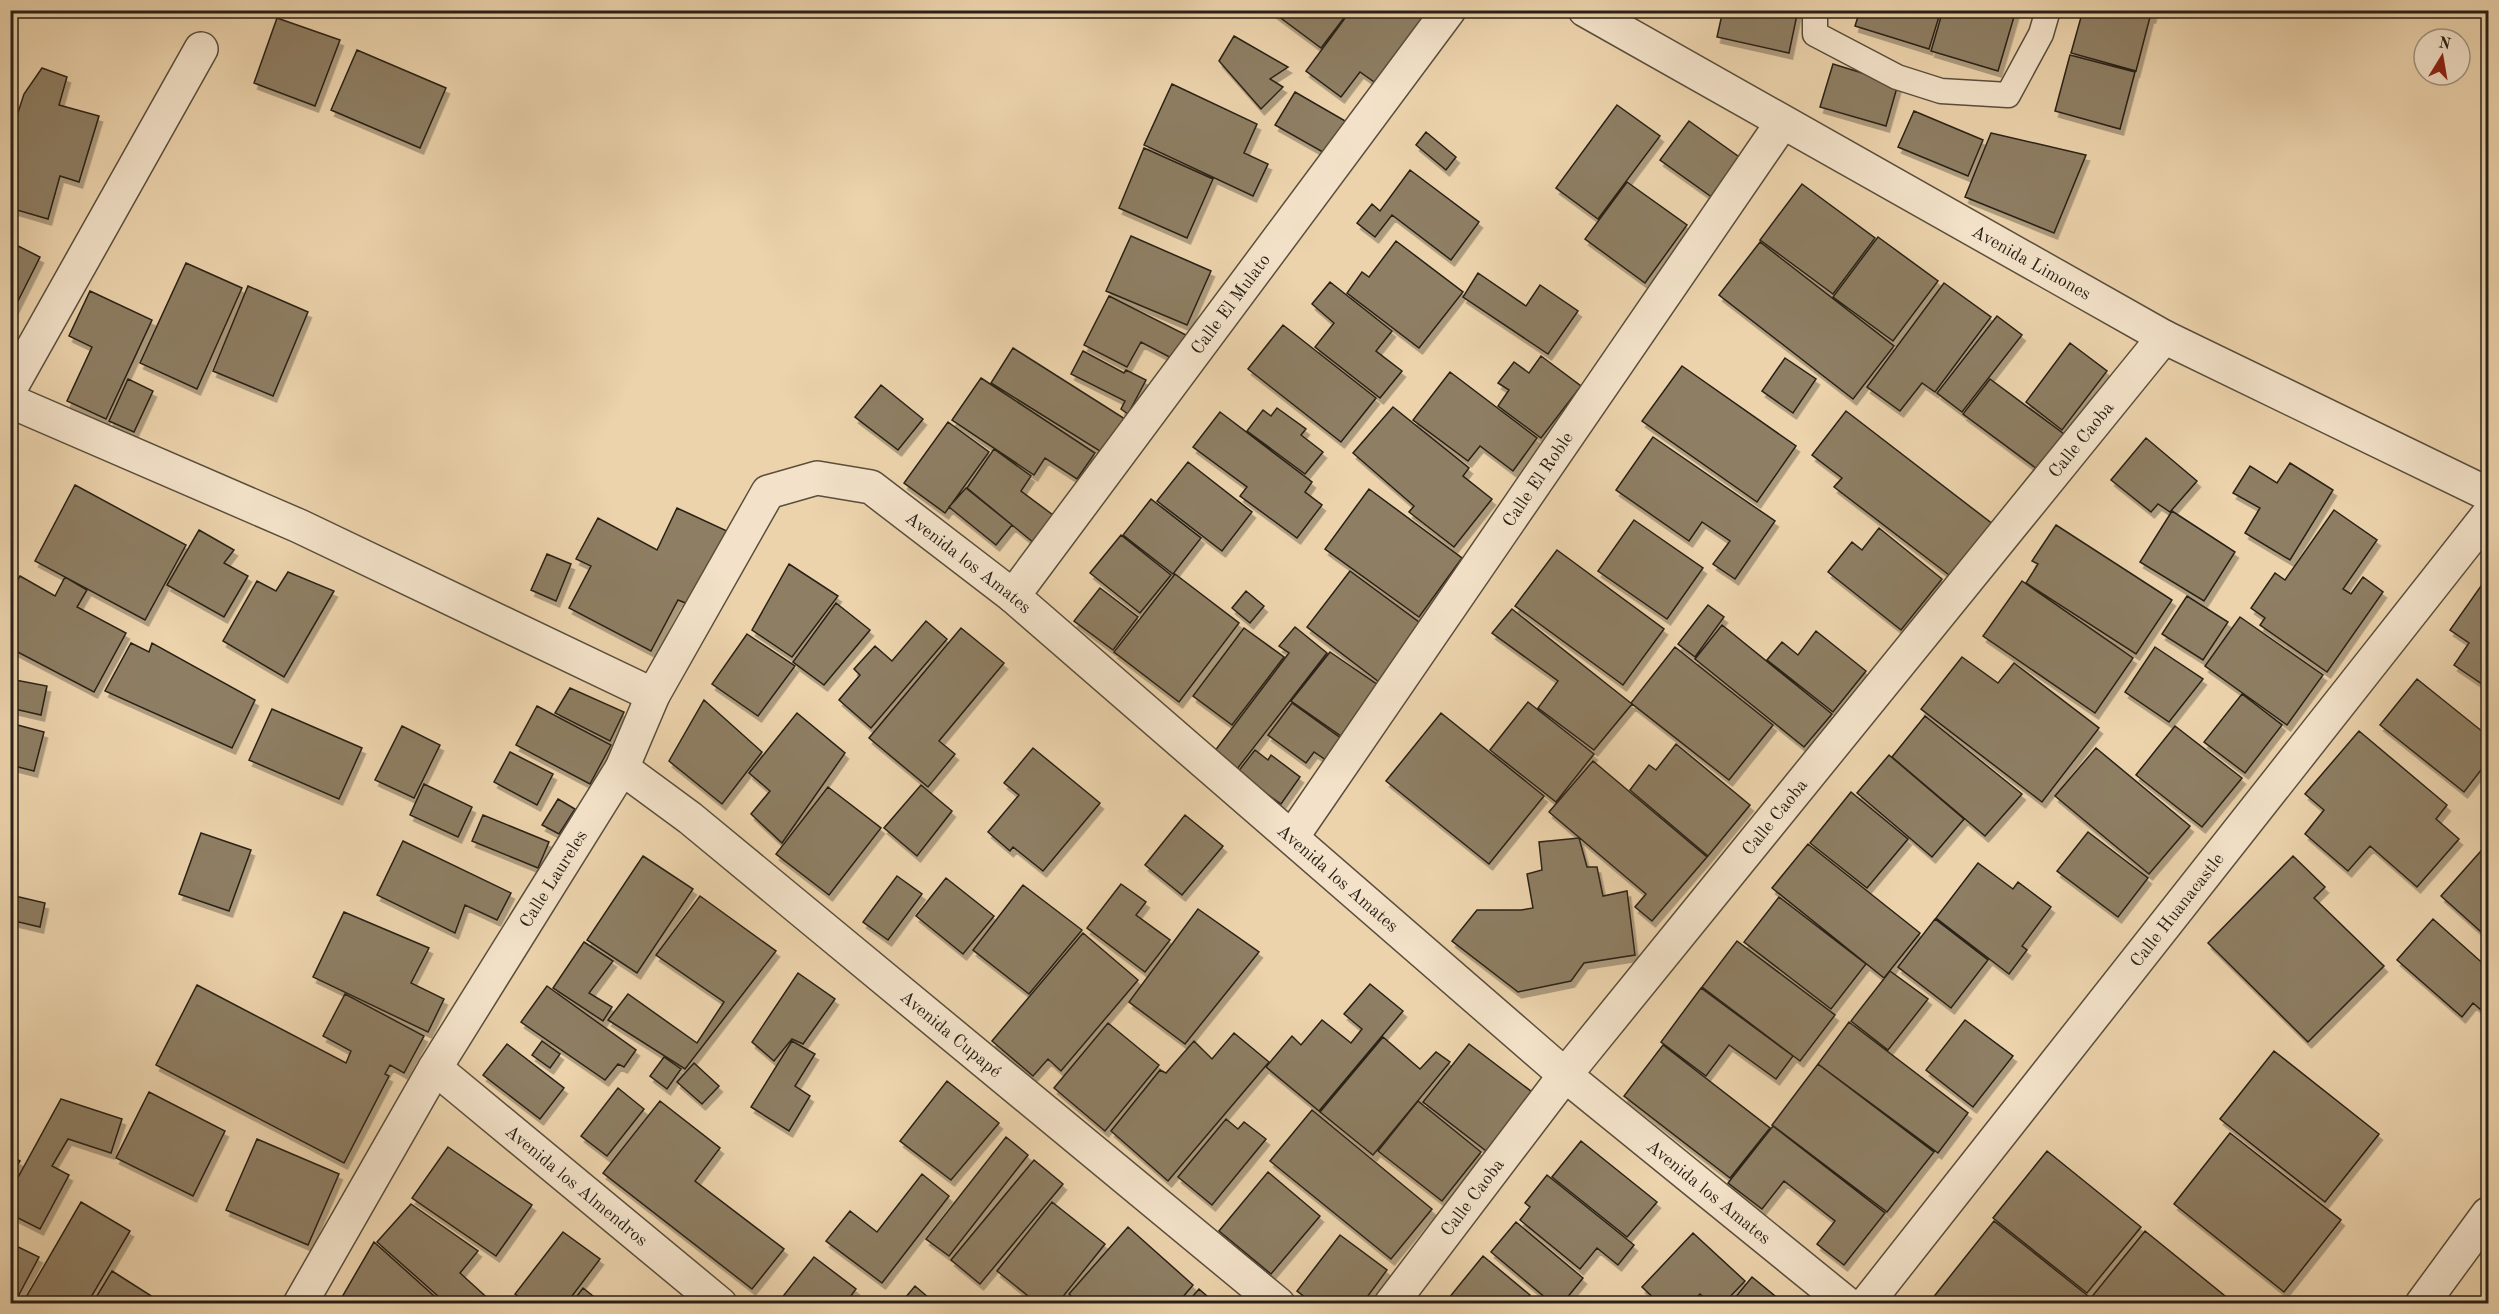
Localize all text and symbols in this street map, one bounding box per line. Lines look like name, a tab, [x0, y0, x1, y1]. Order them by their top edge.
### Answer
north arrow	[2412, 27, 2472, 87]
text: N	[2437, 35, 2453, 53]
street label: Avenida Limones	[1969, 222, 2094, 304]
street label: Calle El Mulato	[1188, 251, 1274, 358]
street label: Calle Caoba	[2046, 399, 2118, 482]
street label: Calle El Roble	[1500, 429, 1577, 530]
street label: Avenida los Amates	[902, 509, 1034, 617]
street label: Calle Caoba	[1739, 776, 1811, 859]
street label: Avenida los Amates	[1273, 822, 1401, 936]
street label: Calle Laureles	[517, 827, 591, 931]
street label: Calle Huanacastle	[2127, 850, 2228, 971]
street label: Avenida Cupapé	[896, 988, 1004, 1081]
street label: Avenida los Almendros	[502, 1122, 651, 1250]
street label: Avenida los Amates	[1643, 1137, 1774, 1248]
street label: Calle Caoba	[1438, 1156, 1508, 1240]

